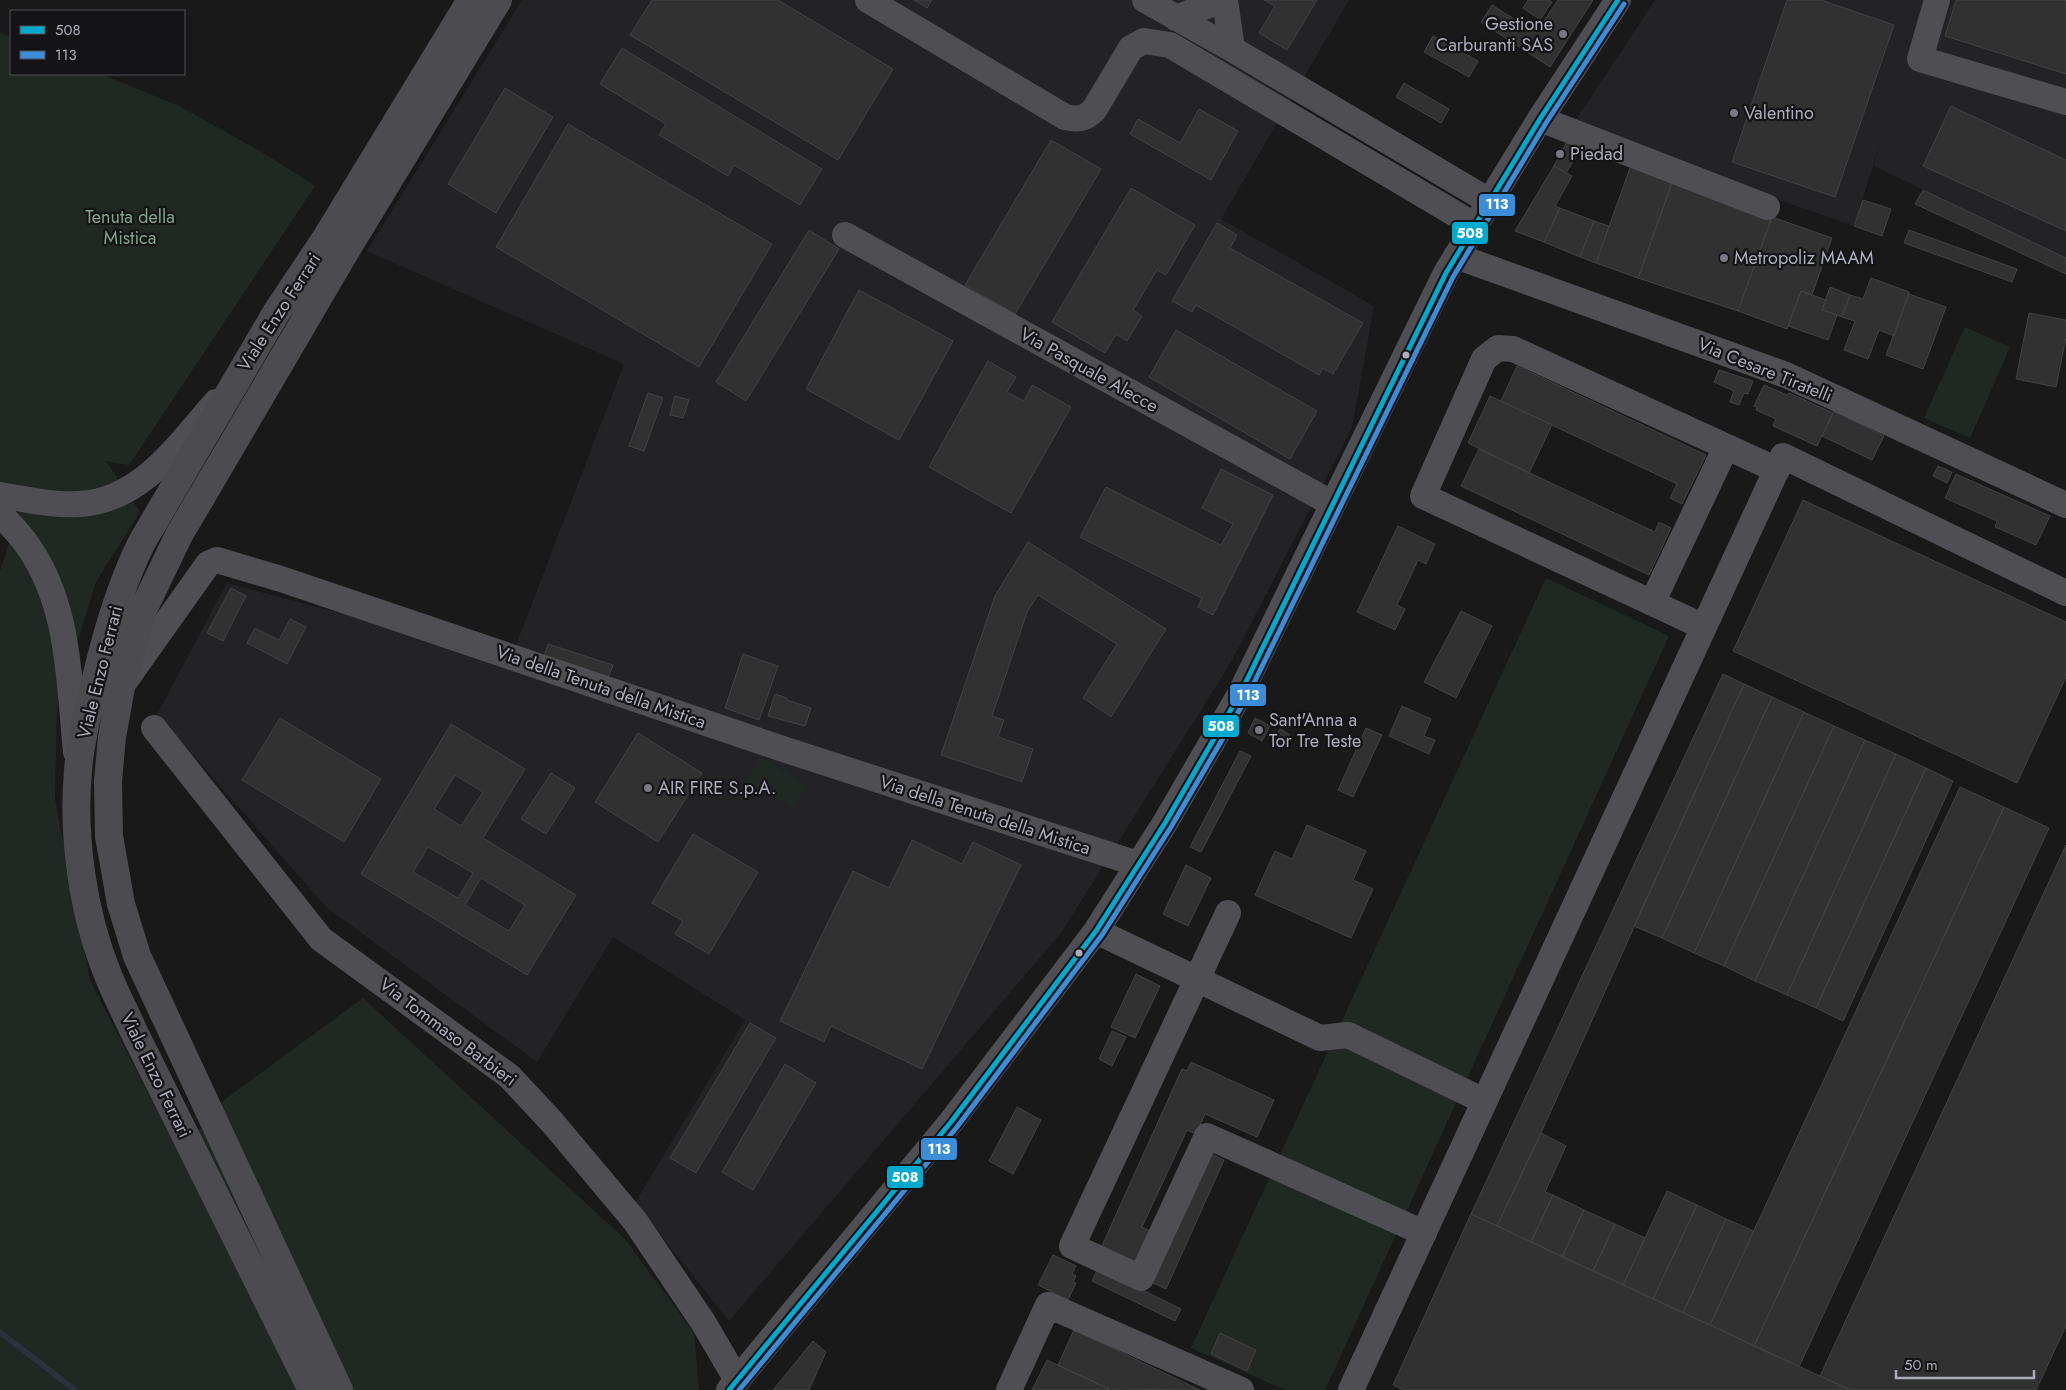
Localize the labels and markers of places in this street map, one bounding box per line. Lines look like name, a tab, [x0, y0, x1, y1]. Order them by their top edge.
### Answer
place label: Gestione Carburanti SAS	[1436, 11, 1553, 58]
marker: Gestione Carburanti SAS	[1557, 28, 1569, 40]
place label: Valentino	[1744, 100, 1814, 126]
marker: Valentino	[1728, 107, 1740, 119]
place label: Piedad	[1570, 141, 1623, 167]
marker: Piedad	[1554, 148, 1566, 160]
place label: Metropoliz MAAM	[1734, 245, 1874, 271]
marker: Metropoliz MAAM	[1718, 252, 1730, 264]
unlabelled marker	[1401, 350, 1411, 360]
place label: Sant'Anna a Tor Tre Teste	[1269, 707, 1361, 754]
marker: Sant'Anna a Tor Tre Teste	[1253, 724, 1265, 736]
place label: AIR FIRE S.p.A.	[658, 775, 776, 801]
marker: AIR FIRE S.p.A.	[642, 782, 654, 794]
unlabelled marker	[1074, 948, 1084, 958]

